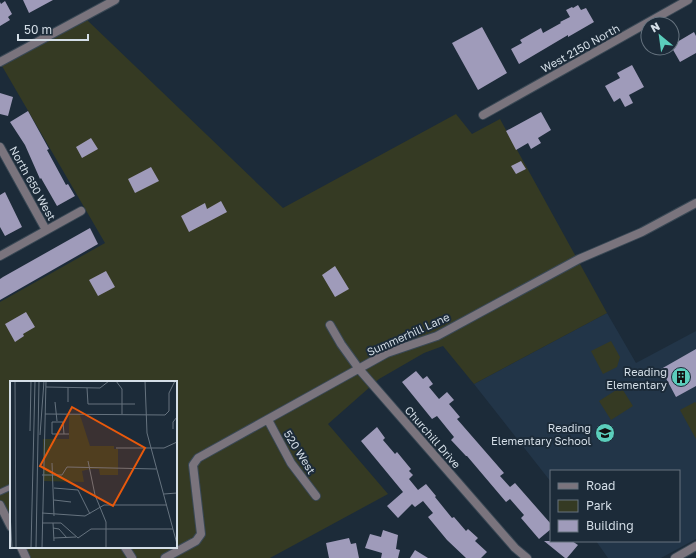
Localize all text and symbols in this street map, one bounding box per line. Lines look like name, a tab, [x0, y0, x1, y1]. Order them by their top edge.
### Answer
scale bar	[18, 16, 88, 42]
north arrow	[640, 16, 680, 56]
text: N	[648, 19, 662, 35]
street label: West 2150 North	[538, 21, 622, 75]
text: 50 m	[24, 22, 52, 37]
street label: North 650 West	[7, 144, 59, 222]
street label: Summerhill Lane	[365, 310, 451, 358]
place label: Reading Elementary	[606, 365, 667, 391]
building icon: Reading Elementary	[670, 366, 692, 388]
inset map	[10, 381, 177, 548]
street label: Churchill Drive	[403, 403, 463, 471]
place label: Reading Elementary School	[491, 421, 591, 447]
school or university icon: Reading Elementary School	[594, 422, 616, 444]
street label: 520 West	[281, 428, 319, 476]
legend	[550, 470, 680, 542]
text: Road	[586, 478, 615, 493]
text: Park	[586, 498, 612, 513]
text: Building	[586, 518, 634, 533]

